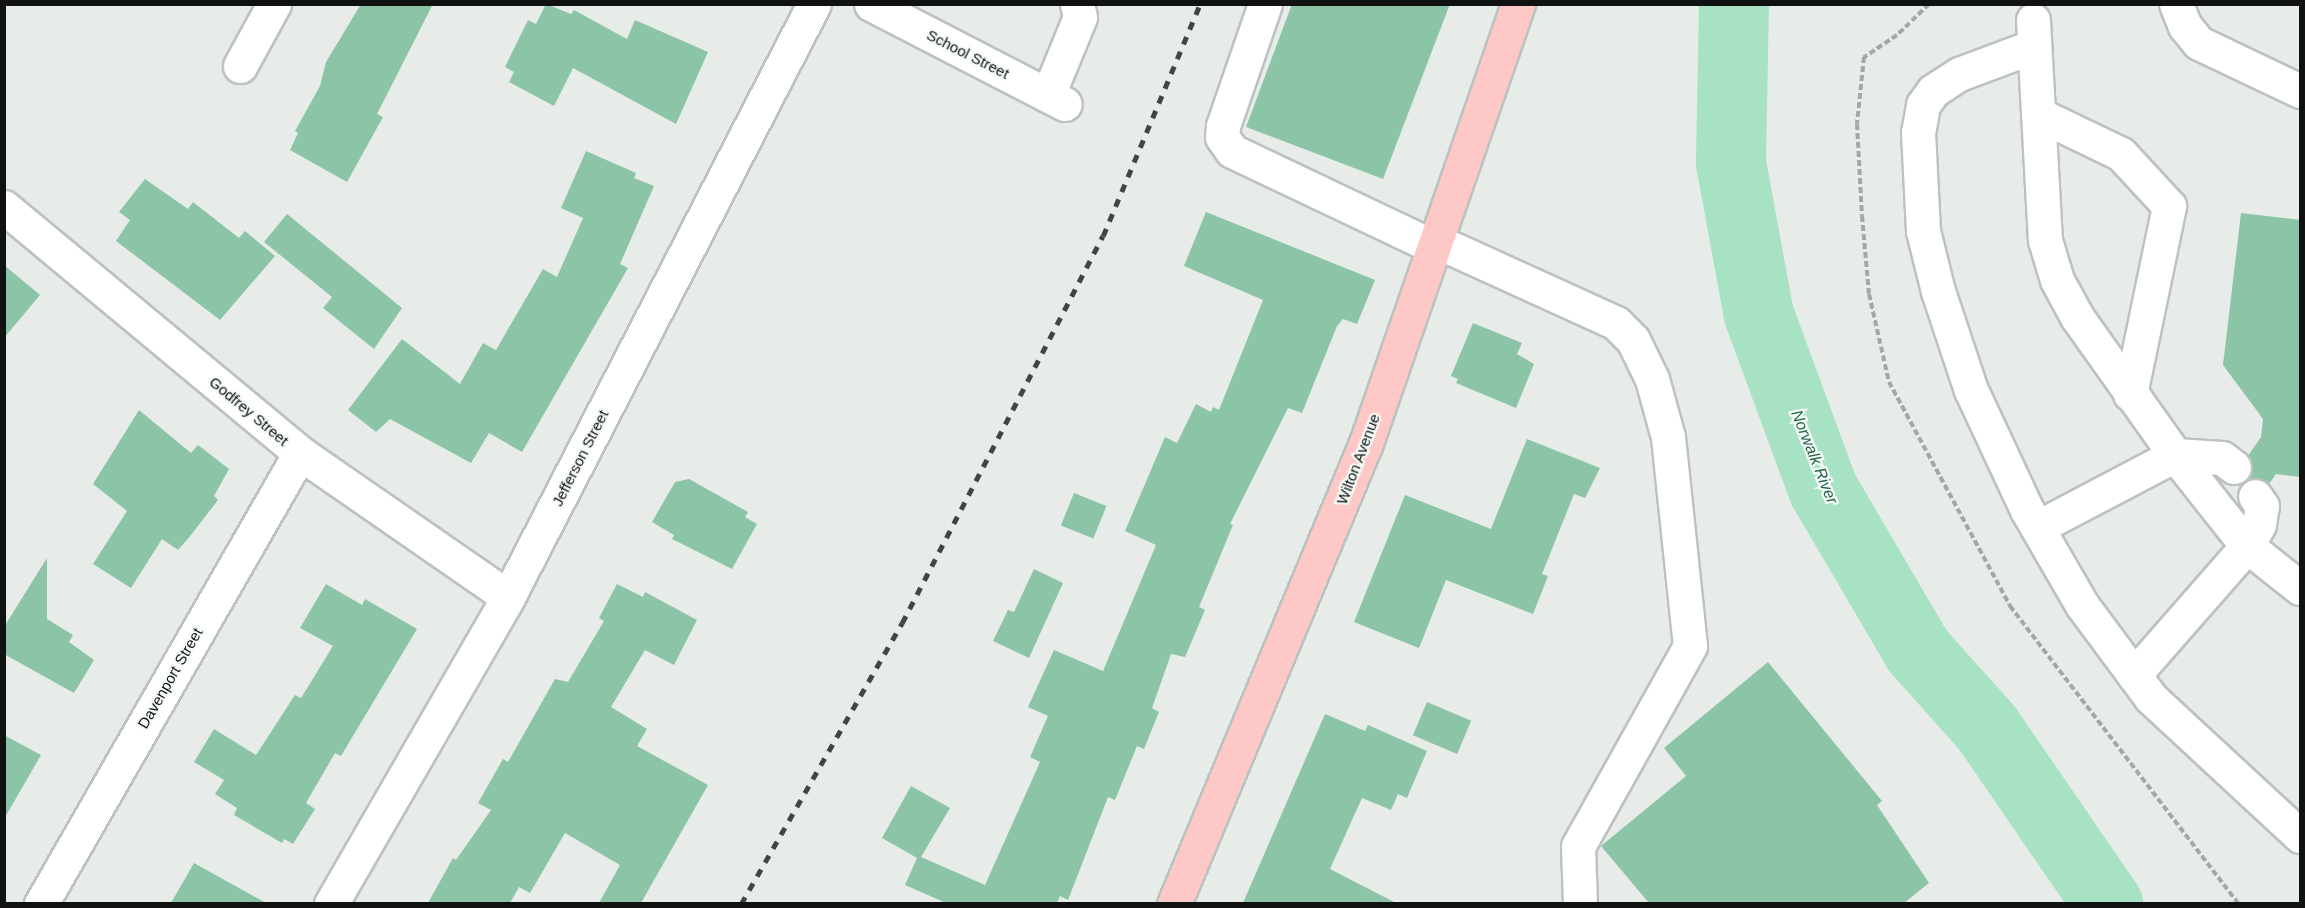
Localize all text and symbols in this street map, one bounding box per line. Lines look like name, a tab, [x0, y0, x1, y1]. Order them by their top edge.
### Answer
street label: School Street	[924, 26, 1012, 82]
street label: Godfrey Street	[206, 373, 292, 449]
street label: Jefferson Street	[548, 407, 612, 509]
water label: Norwalk River	[1786, 407, 1842, 507]
street label: Wilton Avenue	[1332, 411, 1384, 507]
street label: Davenport Street	[134, 624, 206, 732]

